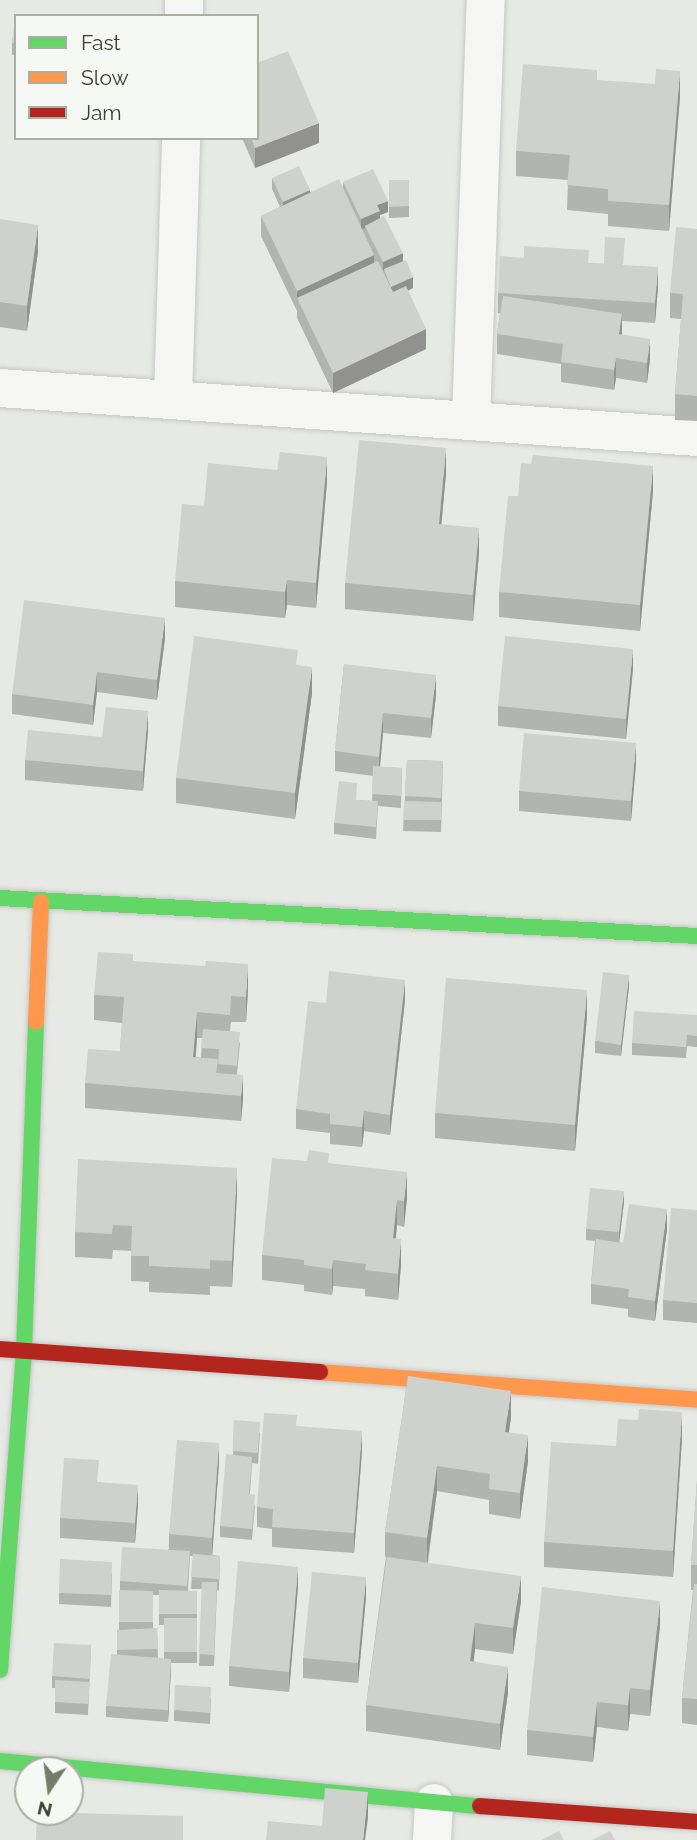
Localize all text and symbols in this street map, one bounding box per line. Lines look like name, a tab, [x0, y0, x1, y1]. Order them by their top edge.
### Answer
legend	[14, 14, 259, 140]
text: Fast	[81, 30, 121, 55]
text: Slow	[81, 65, 129, 90]
text: Jam	[81, 100, 122, 125]
north arrow	[14, 1756, 84, 1826]
text: N	[35, 1797, 54, 1822]

